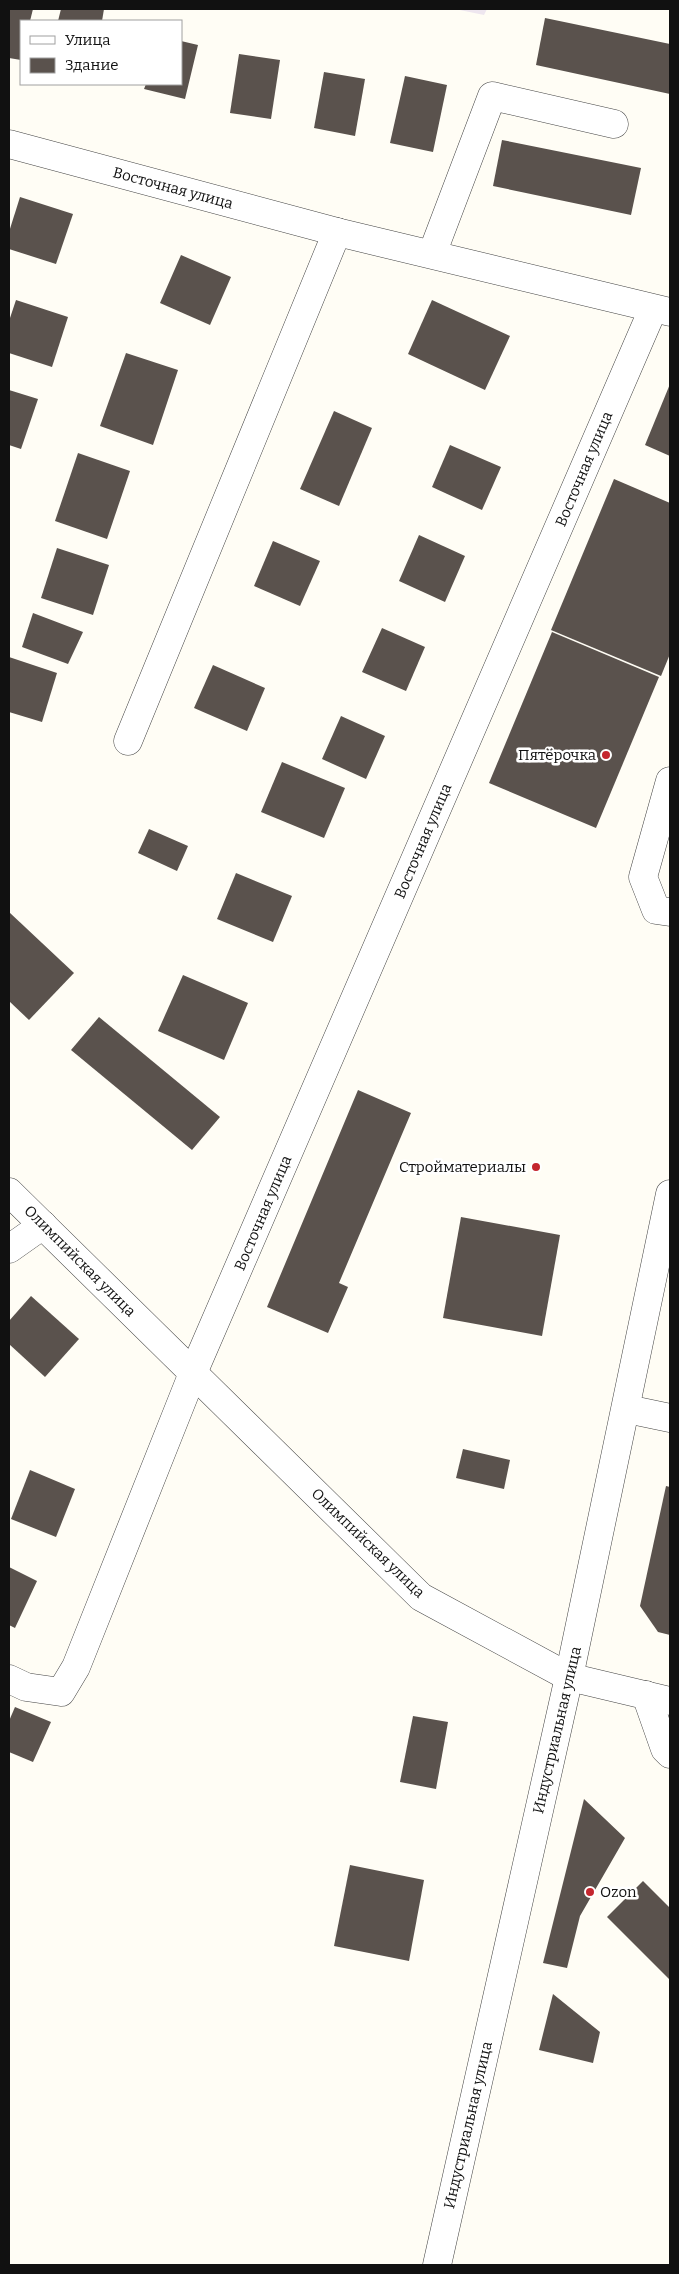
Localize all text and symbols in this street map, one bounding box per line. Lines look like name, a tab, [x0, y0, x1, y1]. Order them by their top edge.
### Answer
legend	[20, 20, 182, 85]
text: Улица	[65, 31, 111, 49]
text: Здание	[65, 56, 119, 74]
street label: Восточная улица	[111, 163, 235, 213]
street label: Восточная улица	[552, 409, 616, 529]
place label: Пятёрочка	[518, 746, 596, 764]
marker: Пятёрочка	[600, 749, 612, 761]
street label: Восточная улица	[391, 781, 455, 901]
street label: Восточная улица	[231, 1153, 295, 1273]
place label: Стройматериалы	[399, 1158, 526, 1176]
marker: Стройматериалы	[530, 1161, 542, 1173]
street label: Олимпийская улица	[21, 1202, 139, 1320]
street label: Олимпийская улица	[308, 1484, 428, 1602]
street label: Индустриальная улица	[529, 1645, 585, 1815]
place label: Ozon	[600, 1883, 637, 1901]
marker: Ozon	[584, 1886, 596, 1898]
street label: Индустриальная улица	[440, 2040, 496, 2210]

